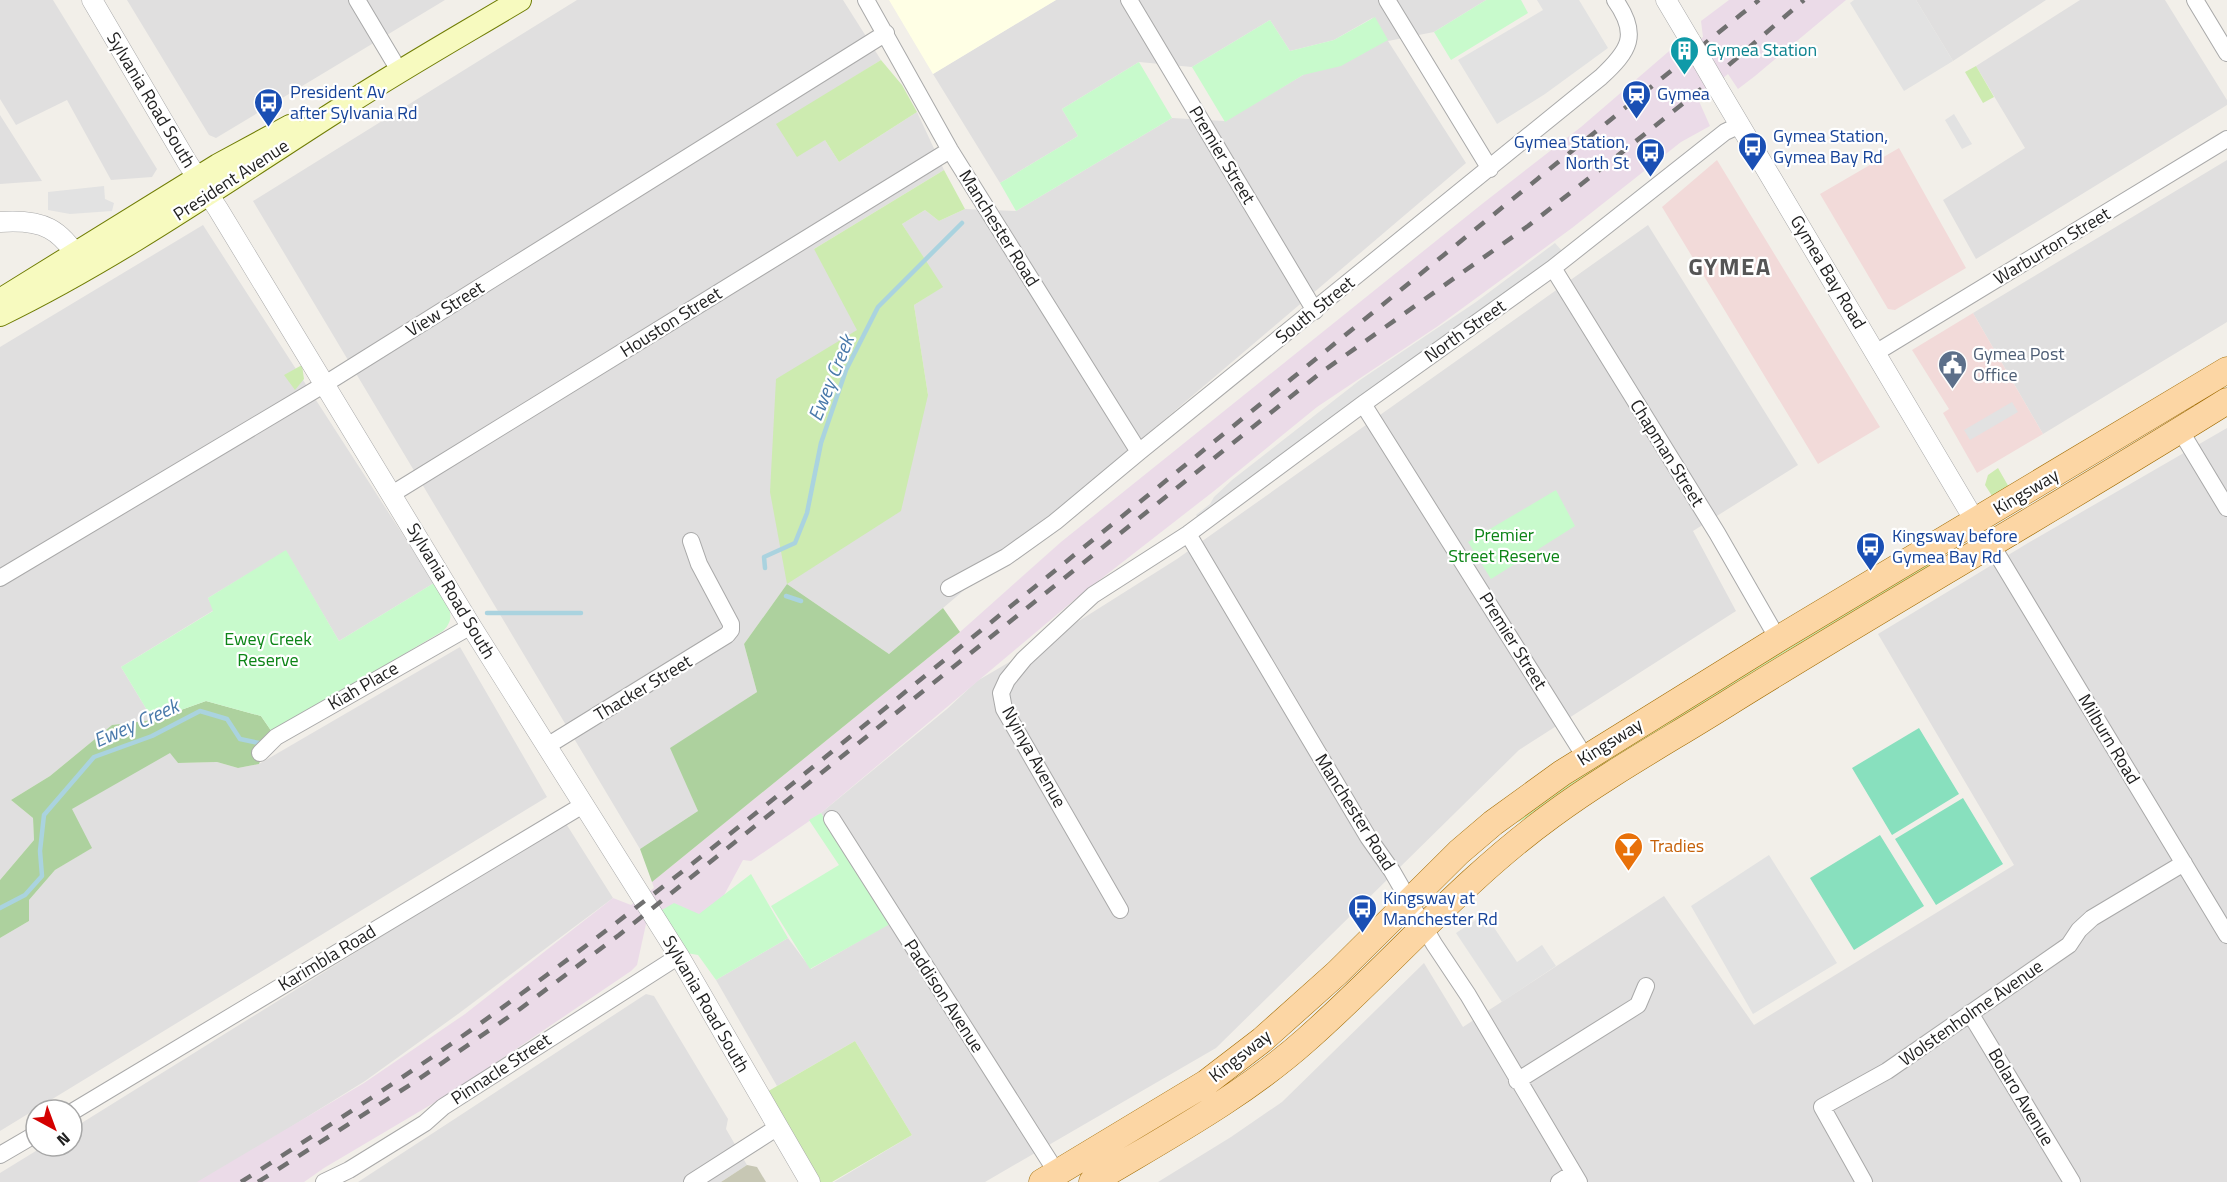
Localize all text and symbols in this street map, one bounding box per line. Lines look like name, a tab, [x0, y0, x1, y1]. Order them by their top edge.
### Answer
street label: Sylvania Road South	[100, 27, 203, 173]
building icon: Gymea Station	[1669, 34, 1701, 76]
place label: Gymea Station	[1706, 36, 1817, 63]
place label: President Av after Sylvania Rd	[290, 78, 418, 126]
station icon: Gymea	[1620, 78, 1652, 120]
place label: Gymea	[1657, 80, 1710, 107]
bus stop icon: President Av after Sylvania Rd	[253, 86, 285, 128]
street label: Premier Street	[1182, 100, 1263, 210]
place label: Gymea Station, Gymea Bay Rd	[1773, 122, 1888, 170]
place label: Gymea Station, North St	[1514, 128, 1630, 176]
bus stop icon: Gymea Station, Gymea Bay Rd	[1736, 130, 1768, 172]
street label: President Avenue	[168, 132, 294, 227]
bus stop icon: Gymea Station, North St	[1634, 136, 1666, 178]
street label: Manchester Road	[953, 164, 1046, 291]
street label: Warburton Street	[1988, 200, 2116, 291]
street label: Gymea Bay Road	[1784, 210, 1873, 334]
district label: GYMEA	[1688, 248, 1772, 284]
street label: South Street	[1269, 269, 1361, 350]
street label: View Street	[400, 274, 490, 343]
street label: Houston Street	[615, 279, 727, 364]
street label: North Street	[1418, 292, 1512, 369]
water label: Ewey Creek	[799, 328, 863, 426]
place label: Gymea Post Office	[1973, 340, 2065, 388]
public building icon: Gymea Post Office	[1936, 348, 1968, 390]
street label: Chapman Street	[1624, 394, 1712, 512]
street label: Kingsway	[1988, 461, 2064, 522]
street label: Sylvania Road South	[400, 518, 503, 664]
park label: Premier Street Reserve	[1448, 521, 1560, 569]
place label: Kingsway before Gymea Bay Rd	[1892, 522, 2018, 570]
bus stop icon: Kingsway before Gymea Bay Rd	[1855, 530, 1887, 572]
street label: Premier Street	[1473, 587, 1555, 695]
park label: Ewey Creek Reserve	[224, 625, 312, 673]
street label: Thacker Street	[589, 647, 697, 727]
street label: Kiah Place	[322, 654, 403, 717]
street label: Milburn Road	[2072, 688, 2147, 789]
water label: Ewey Creek	[88, 689, 185, 755]
street label: Nyinya Avenue	[995, 701, 1073, 812]
street label: Kingsway	[1572, 711, 1648, 772]
street label: Manchester Road	[1309, 748, 1402, 875]
bar icon: Tradies	[1613, 830, 1645, 872]
place label: Tradies	[1650, 832, 1704, 859]
place label: Kingsway at Manchester Rd	[1383, 884, 1498, 932]
bus stop icon: Kingsway at Manchester Rd	[1346, 892, 1378, 934]
street label: Karimbla Road	[273, 918, 381, 997]
street label: Sylvania Road South	[656, 930, 757, 1077]
street label: Paddison Avenue	[898, 934, 991, 1058]
street label: Wolstenholme Avenue	[1893, 953, 2048, 1073]
street label: Kingsway	[1203, 1022, 1277, 1089]
street label: Pinnacle Street	[445, 1026, 557, 1111]
street label: Bolaro Avenue	[1982, 1043, 2061, 1151]
north arrow	[24, 1098, 84, 1158]
text: N	[52, 1127, 76, 1152]

